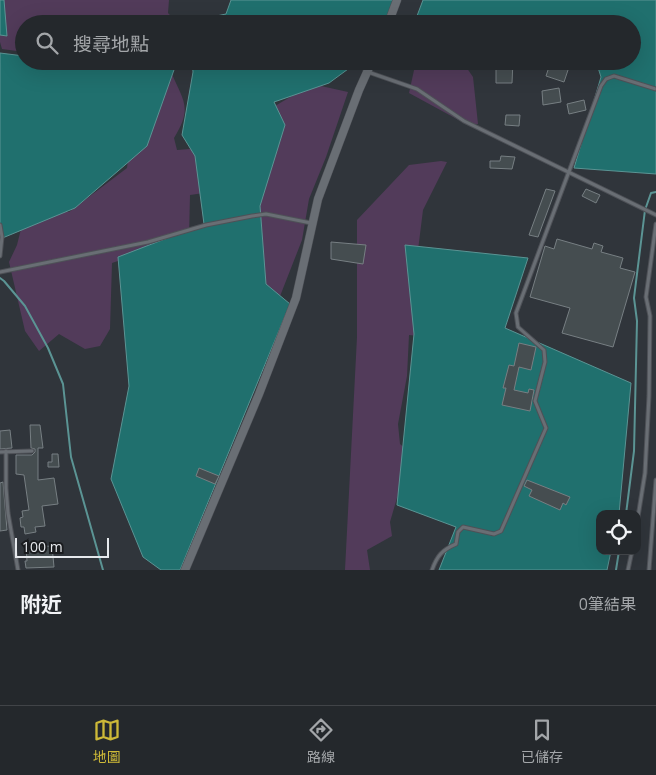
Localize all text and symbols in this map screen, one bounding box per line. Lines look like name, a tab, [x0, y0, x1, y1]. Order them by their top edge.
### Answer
search box	[15, 15, 641, 70]
icon: search	[33, 29, 61, 57]
text: 搜尋地點	[73, 31, 149, 57]
map controls	[596, 510, 641, 555]
button: locate	[596, 510, 641, 555]
scale bar	[15, 535, 109, 558]
text: 100 m	[22, 537, 63, 556]
text: 附近	[20, 590, 62, 618]
text: 0筆結果	[579, 593, 636, 615]
tab: 地圖	[93, 716, 121, 766]
tab: 路線	[307, 716, 335, 766]
tab: 已儲存	[521, 716, 563, 766]

